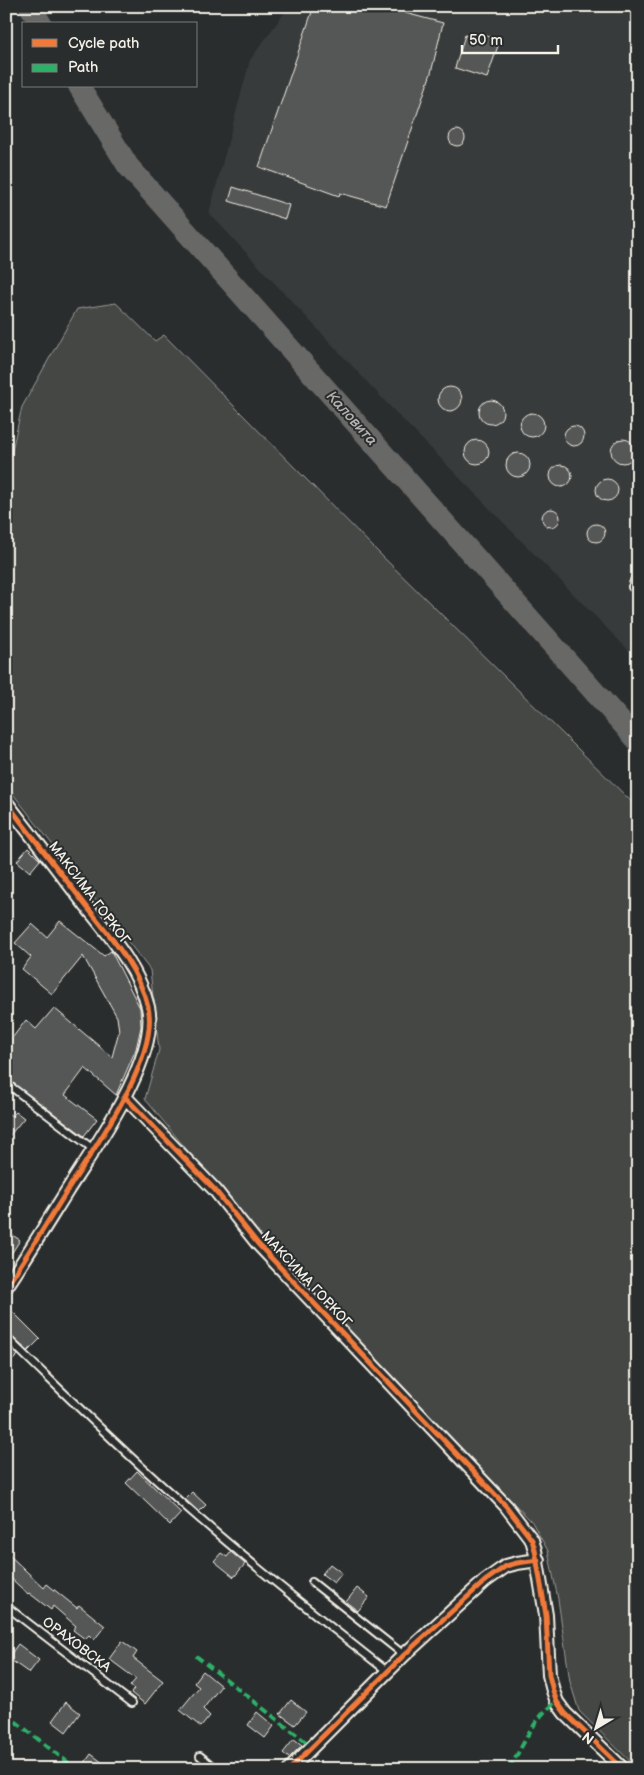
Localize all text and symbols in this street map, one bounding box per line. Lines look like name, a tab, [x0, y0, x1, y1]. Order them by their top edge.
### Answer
legend	[22, 22, 198, 88]
scale bar	[462, 22, 558, 54]
text: 50 m	[469, 31, 503, 50]
text: Cycle path	[68, 34, 139, 53]
text: Path	[68, 58, 98, 77]
water label: Каловита	[322, 387, 381, 450]
street label: МАКСИМА ГОРКОГ	[45, 838, 134, 949]
street label: МАКСИМА ГОРКОГ	[258, 1228, 356, 1331]
street label: ОРАХОВСКА	[39, 1613, 115, 1676]
north arrow	[572, 1702, 622, 1752]
text: N	[579, 1728, 598, 1748]

